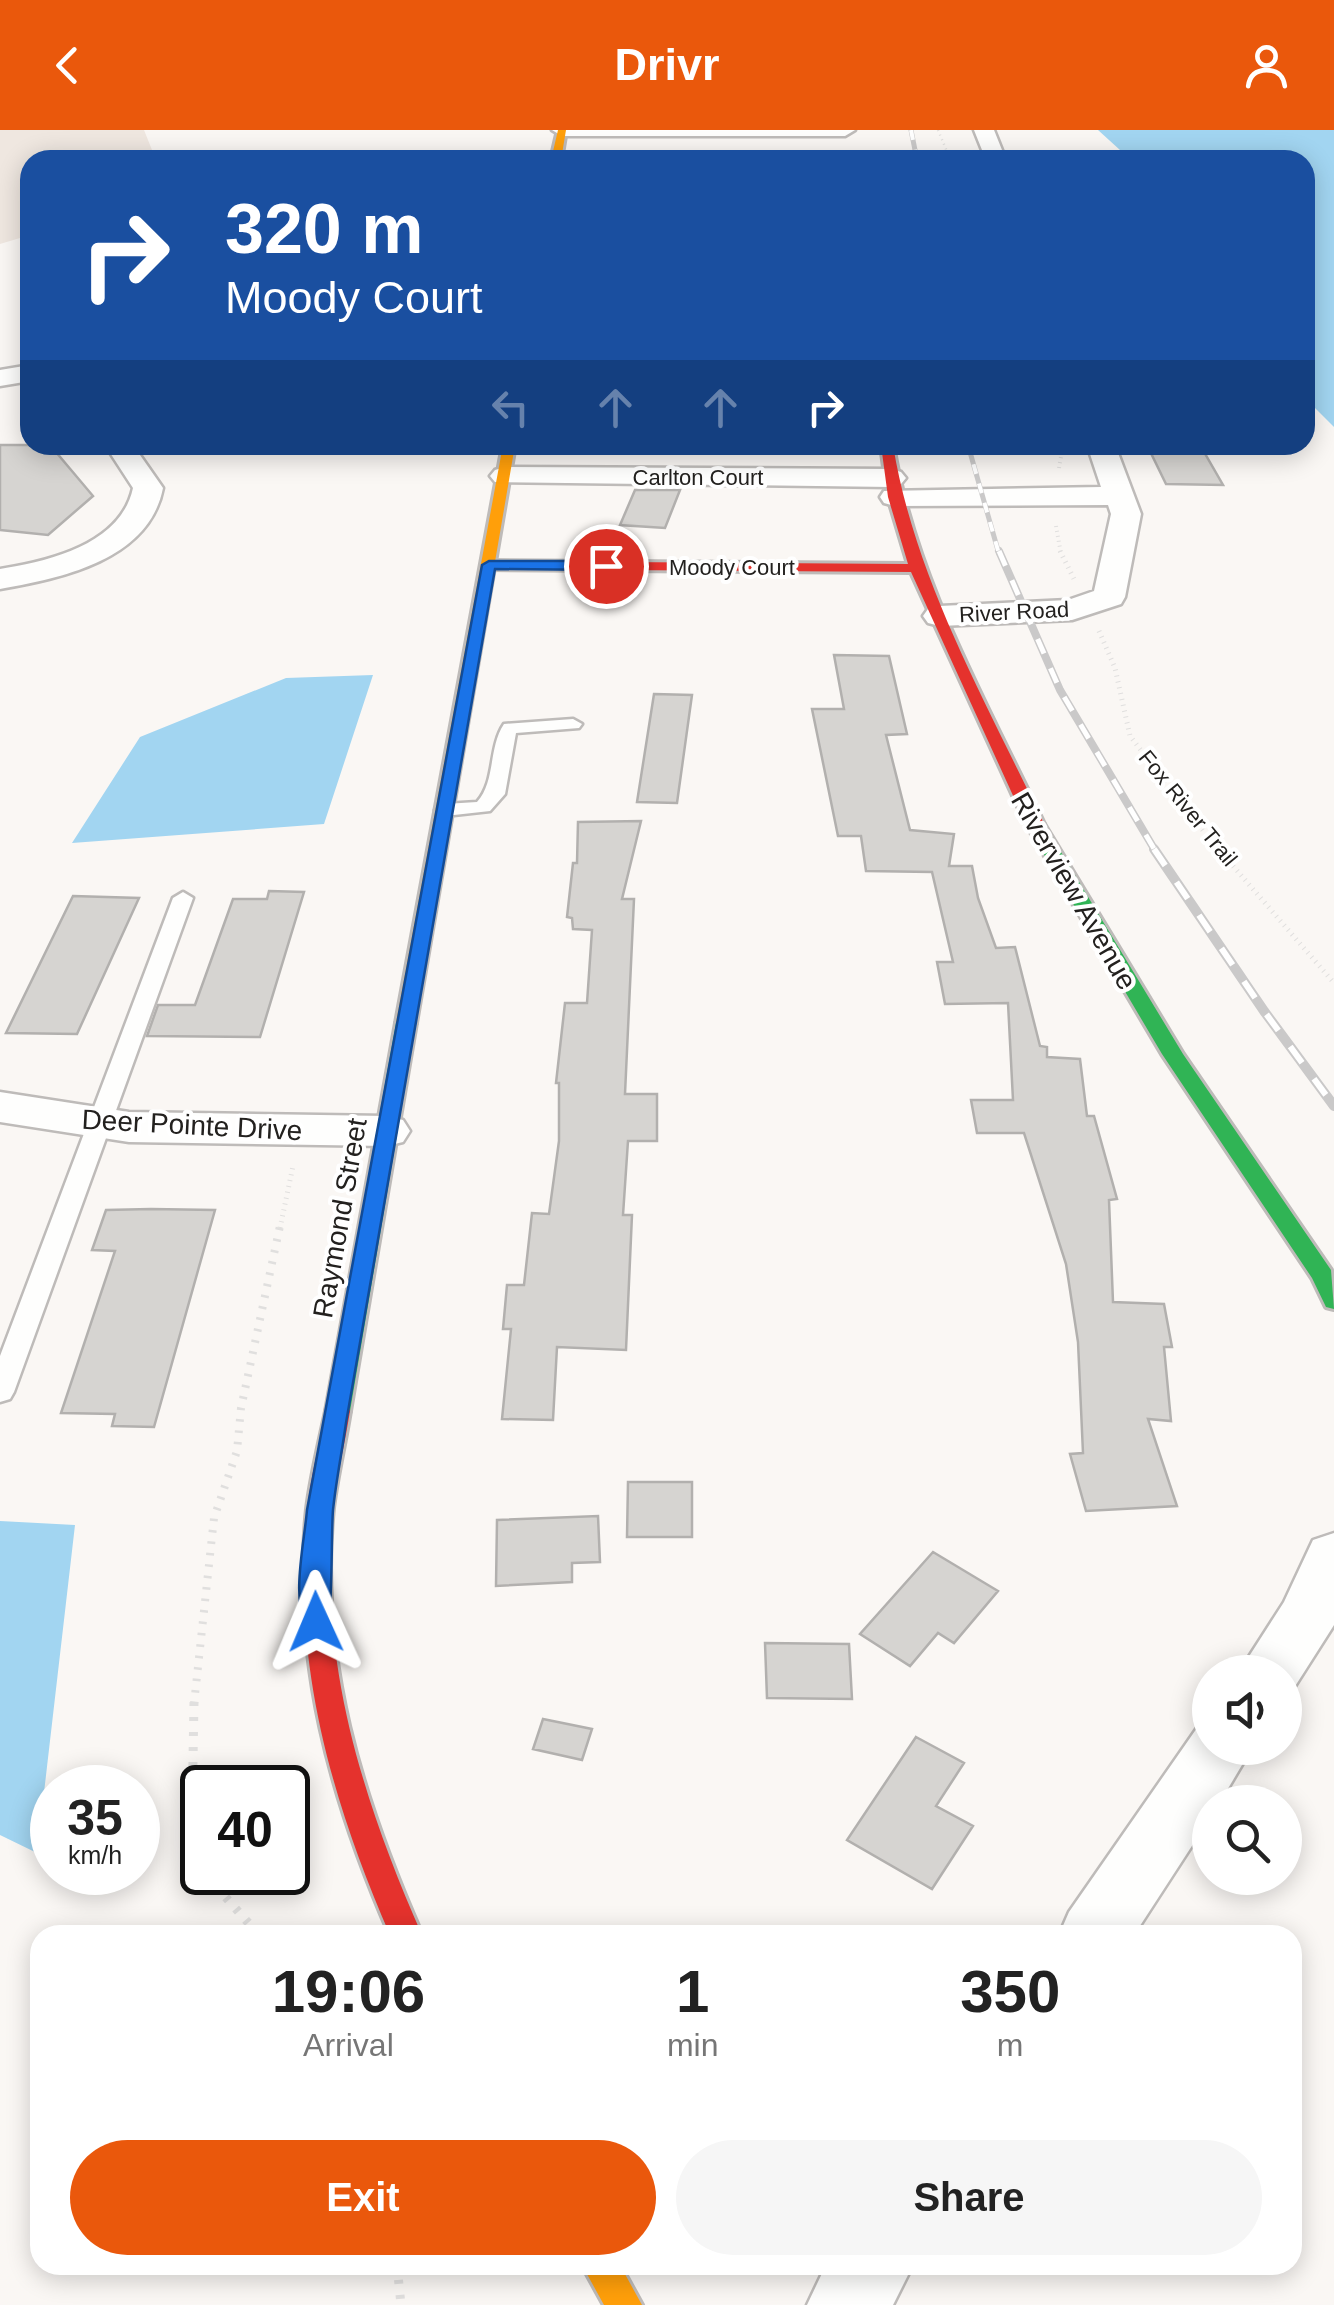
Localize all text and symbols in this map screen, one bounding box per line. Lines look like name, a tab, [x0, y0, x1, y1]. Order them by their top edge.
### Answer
icon: back	[40, 38, 95, 93]
icon: person	[1239, 38, 1294, 93]
text: Drivr	[614, 39, 720, 90]
icon: right	[60, 190, 190, 320]
text: 320 m	[225, 190, 423, 268]
text: Moody Court	[225, 272, 483, 323]
icon: left	[483, 380, 538, 435]
icon: ahead	[588, 380, 643, 435]
icon: ahead	[693, 380, 748, 435]
icon: right	[798, 380, 853, 435]
street label: Carlton Court	[633, 465, 763, 490]
pin	[564, 524, 649, 609]
icon: arrive	[579, 539, 634, 594]
street label: Moody Court	[669, 555, 795, 580]
street label: River Road	[958, 597, 1070, 627]
street label: Fox River Trail	[1134, 745, 1242, 871]
street label: Riverview Avenue	[1005, 787, 1143, 995]
street label: Deer Pointe Drive	[81, 1104, 303, 1146]
street label: Raymond Street	[307, 1115, 373, 1320]
position arrow	[264, 1570, 368, 1674]
map controls	[1192, 1655, 1302, 1895]
button: sound	[1192, 1655, 1302, 1765]
speed limit sign: 40	[180, 1765, 310, 1895]
button: search	[1192, 1785, 1302, 1895]
text: 35	[67, 1790, 123, 1846]
text: km/h	[68, 1841, 122, 1869]
text: 19:06	[272, 1958, 425, 2025]
text: 1	[676, 1958, 709, 2025]
text: 350	[960, 1958, 1060, 2025]
text: Arrival	[303, 2027, 394, 2063]
text: min	[667, 2027, 718, 2063]
text: m	[997, 2027, 1024, 2063]
button: Exit	[70, 2140, 656, 2255]
button: Share	[676, 2140, 1262, 2255]

